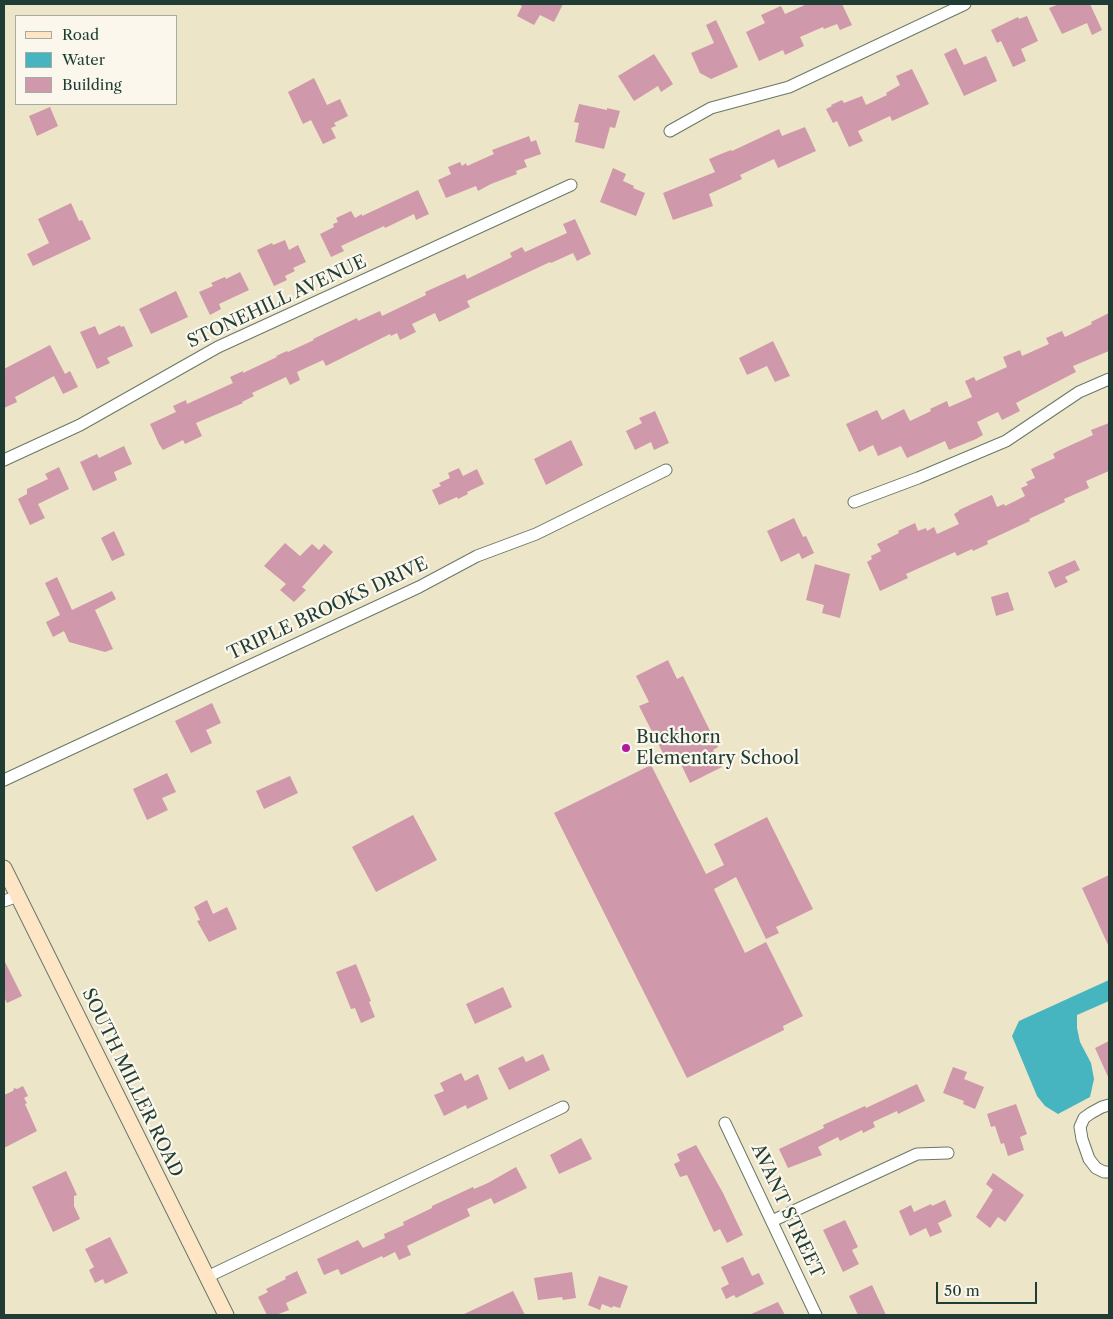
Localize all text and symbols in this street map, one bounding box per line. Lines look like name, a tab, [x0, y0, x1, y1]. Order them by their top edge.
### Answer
legend	[15, 15, 178, 105]
text: Road	[62, 25, 99, 44]
text: Water	[62, 50, 105, 69]
text: Building	[62, 75, 122, 94]
street label: STONEHILL AVENUE	[184, 251, 370, 353]
street label: TRIPLE BROOKS DRIVE	[224, 553, 432, 665]
place label: Buckhorn Elementary School	[636, 727, 799, 770]
marker: Buckhorn Elementary School	[620, 742, 632, 754]
street label: SOUTH MILLER ROAD	[77, 985, 187, 1181]
street label: AVANT STREET	[746, 1140, 828, 1282]
scale bar	[938, 1272, 1039, 1304]
text: 50 m	[944, 1281, 980, 1300]

